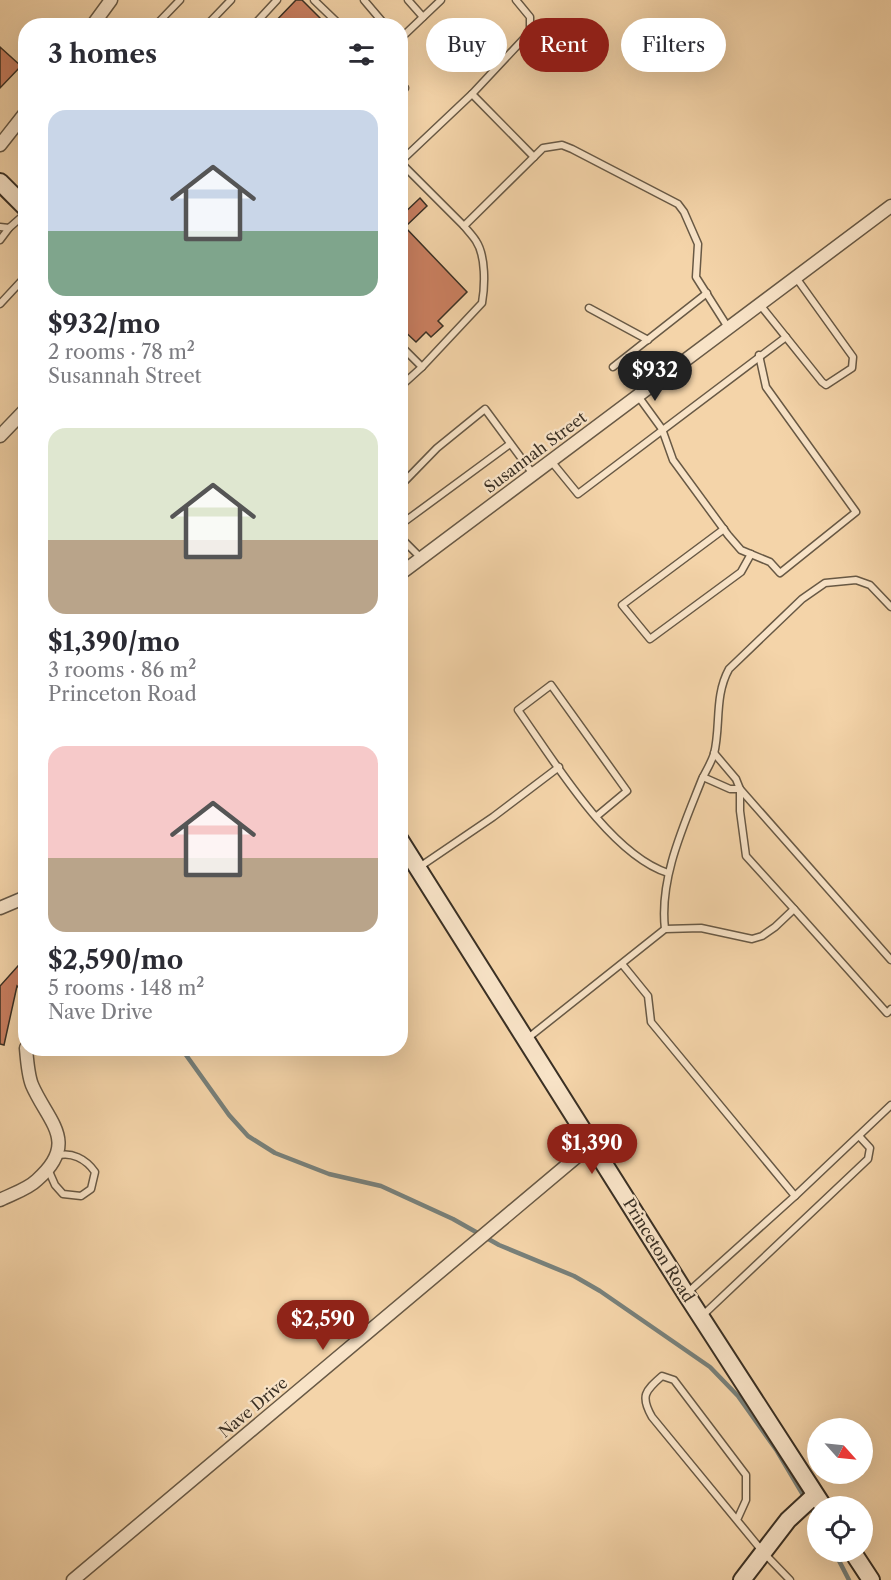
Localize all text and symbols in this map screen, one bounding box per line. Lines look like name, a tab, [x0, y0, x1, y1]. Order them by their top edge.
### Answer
chip: Buy	[426, 18, 507, 72]
chip: Rent	[519, 18, 609, 72]
chip: Filters	[621, 18, 726, 72]
text: 3 homes	[48, 38, 157, 70]
icon: filters	[345, 38, 378, 71]
icon: home	[159, 149, 267, 257]
text: $932/mo	[48, 308, 160, 340]
text: 2 rooms · 78 m²	[48, 340, 195, 364]
pin: $932	[619, 351, 691, 402]
text: $932	[632, 358, 678, 382]
text: Susannah Street	[48, 364, 202, 388]
street label: Susannah Street	[480, 407, 590, 497]
icon: home	[159, 467, 267, 575]
text: $1,390/mo	[48, 626, 180, 658]
text: 3 rooms · 86 m²	[48, 658, 196, 682]
text: Princeton Road	[48, 682, 197, 706]
icon: home	[159, 785, 267, 893]
text: $2,590/mo	[48, 944, 183, 976]
text: 5 rooms · 148 m²	[48, 976, 204, 1000]
text: Nave Drive	[48, 1000, 153, 1024]
pin: $1,390	[543, 1124, 641, 1175]
text: $1,390	[561, 1131, 623, 1155]
street label: Princeton Road	[619, 1194, 699, 1306]
pin: $2,590	[274, 1300, 372, 1351]
text: $2,590	[291, 1307, 355, 1331]
street label: Nave Drive	[214, 1372, 292, 1442]
north arrow	[807, 1418, 873, 1484]
map controls	[807, 1418, 873, 1562]
button: locate	[807, 1496, 873, 1562]

